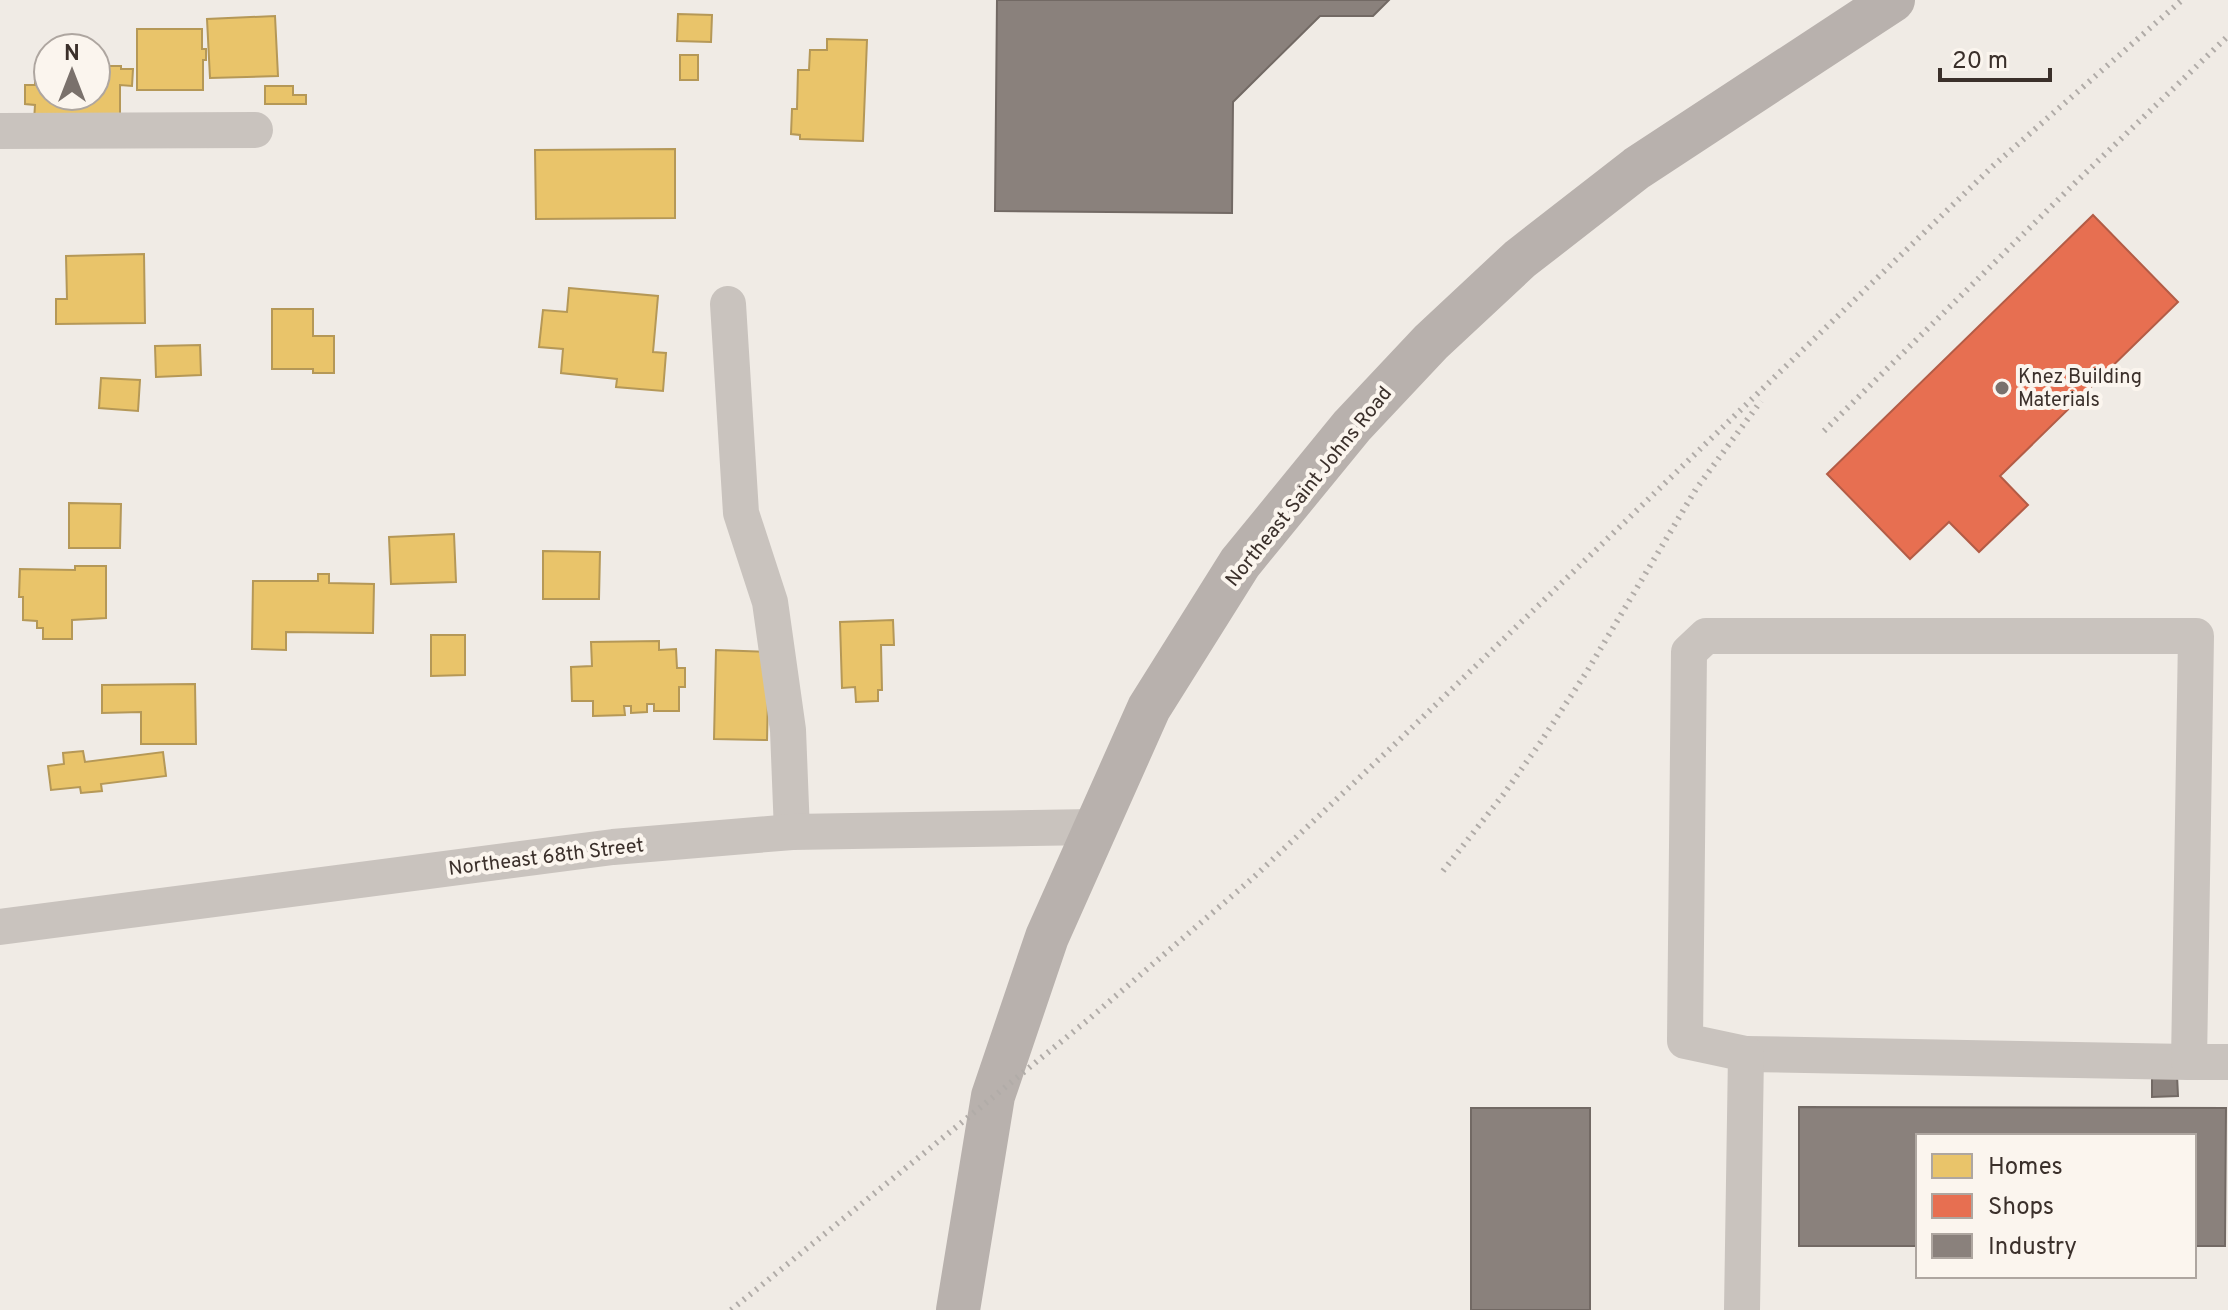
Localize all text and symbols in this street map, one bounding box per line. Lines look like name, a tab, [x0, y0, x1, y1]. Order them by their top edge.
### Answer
north arrow	[32, 32, 112, 112]
scale bar	[1940, 32, 2050, 82]
text: N	[64, 41, 80, 68]
text: 20 m	[1952, 47, 2008, 77]
place label: Knez Building Materials	[2018, 365, 2142, 414]
marker: Knez Building Materials	[1993, 379, 2011, 397]
street label: Northeast Saint Johns Road	[1221, 382, 1399, 593]
street label: Northeast 68th Street	[447, 833, 645, 883]
legend	[1916, 1134, 2196, 1278]
text: Homes	[1988, 1153, 2063, 1183]
text: Shops	[1988, 1193, 2054, 1223]
text: Industry	[1988, 1233, 2077, 1263]

